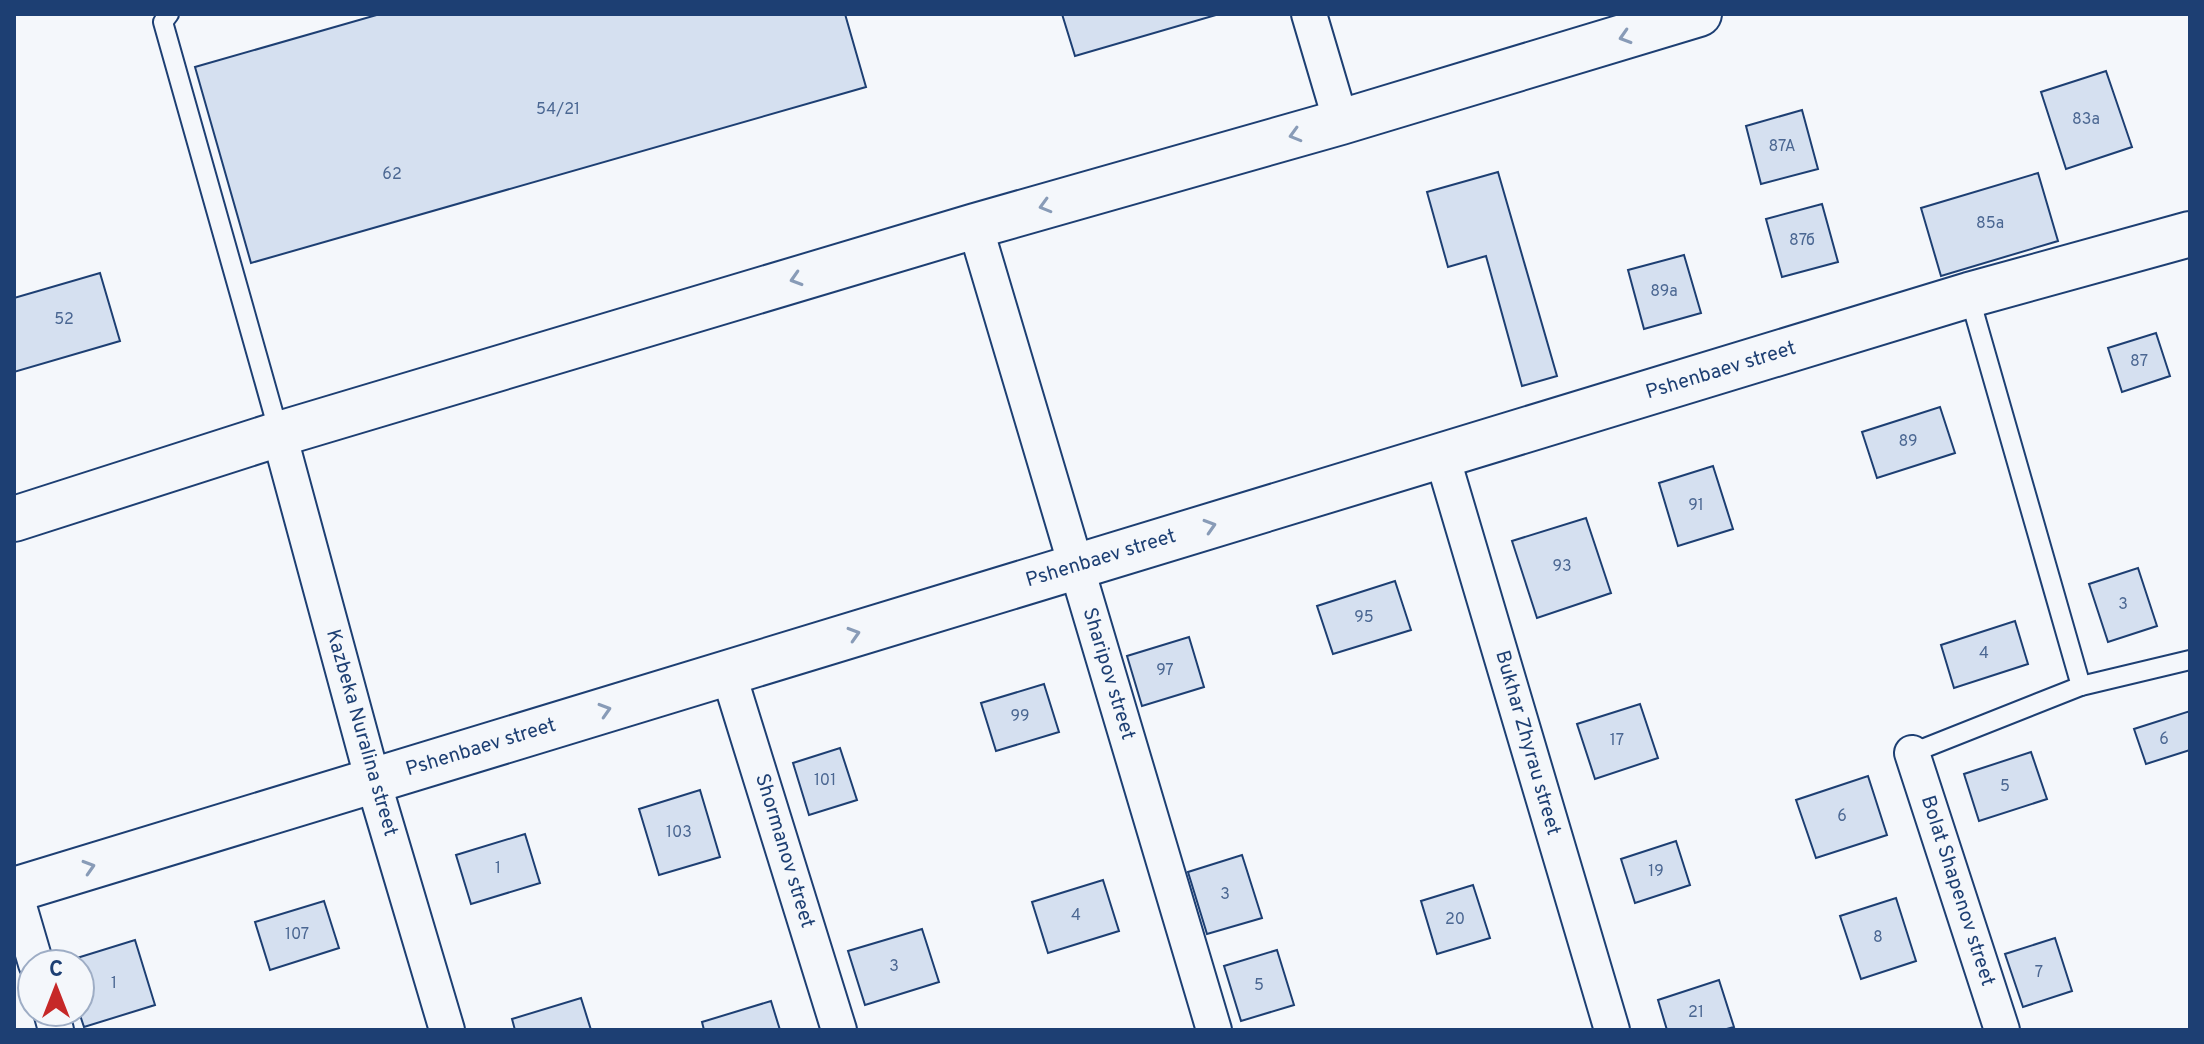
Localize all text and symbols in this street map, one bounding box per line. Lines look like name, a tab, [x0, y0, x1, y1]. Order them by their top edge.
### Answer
one-way arrow	[1618, 28, 1632, 44]
house number: 54/21	[536, 100, 580, 120]
house number: 83а	[2072, 110, 2100, 130]
one-way arrow	[1289, 126, 1303, 143]
house number: 87А	[1769, 137, 1796, 157]
house number: 62	[382, 165, 402, 185]
one-way arrow	[1038, 197, 1052, 213]
house number: 85а	[1976, 214, 2004, 234]
house number: 87б	[1789, 231, 1815, 251]
one-way arrow	[789, 270, 803, 286]
house number: 89а	[1650, 282, 1678, 302]
house number: 52	[54, 310, 74, 330]
street label: Pshenbaev street	[1643, 336, 1799, 406]
house number: 87	[2130, 352, 2148, 372]
house number: 89	[1898, 432, 1918, 452]
house number: 91	[1688, 496, 1704, 516]
one-way arrow	[1203, 519, 1216, 535]
street label: Pshenbaev street	[1023, 524, 1179, 594]
house number: 93	[1552, 557, 1572, 577]
house number: 3	[2118, 595, 2128, 615]
street label: Sharipov street	[1076, 605, 1140, 743]
house number: 95	[1354, 608, 1374, 628]
street label: Kazbeka Nuralina street	[319, 627, 403, 839]
one-way arrow	[847, 627, 860, 643]
house number: 4	[1979, 644, 1989, 664]
street label: Bukhar Zhyrau street	[1488, 648, 1566, 838]
house number: 97	[1156, 661, 1174, 681]
one-way arrow	[598, 703, 612, 719]
house number: 99	[1010, 707, 1030, 727]
street label: Pshenbaev street	[403, 713, 559, 783]
house number: 6	[2159, 730, 2169, 750]
house number: 17	[1610, 731, 1624, 751]
street label: Shormanov street	[748, 771, 820, 931]
house number: 101	[814, 771, 836, 791]
house number: 5	[2000, 777, 2010, 797]
street label: Bolat Shapenov street	[1914, 792, 2000, 990]
house number: 6	[1837, 807, 1847, 827]
house number: 103	[666, 823, 692, 843]
house number: 1	[495, 859, 501, 879]
one-way arrow	[81, 860, 95, 876]
house number: 19	[1648, 862, 1664, 882]
house number: 3	[1220, 885, 1230, 905]
house number: 4	[1071, 906, 1081, 926]
house number: 20	[1445, 910, 1465, 930]
house number: 107	[285, 925, 309, 945]
house number: 8	[1873, 928, 1883, 948]
north arrow	[16, 948, 96, 1028]
text: С	[49, 957, 63, 984]
house number: 3	[889, 957, 899, 977]
house number: 7	[2035, 963, 2043, 983]
house number: 1	[111, 974, 117, 994]
house number: 5	[1254, 976, 1264, 996]
house number: 21	[1688, 1003, 1704, 1023]

